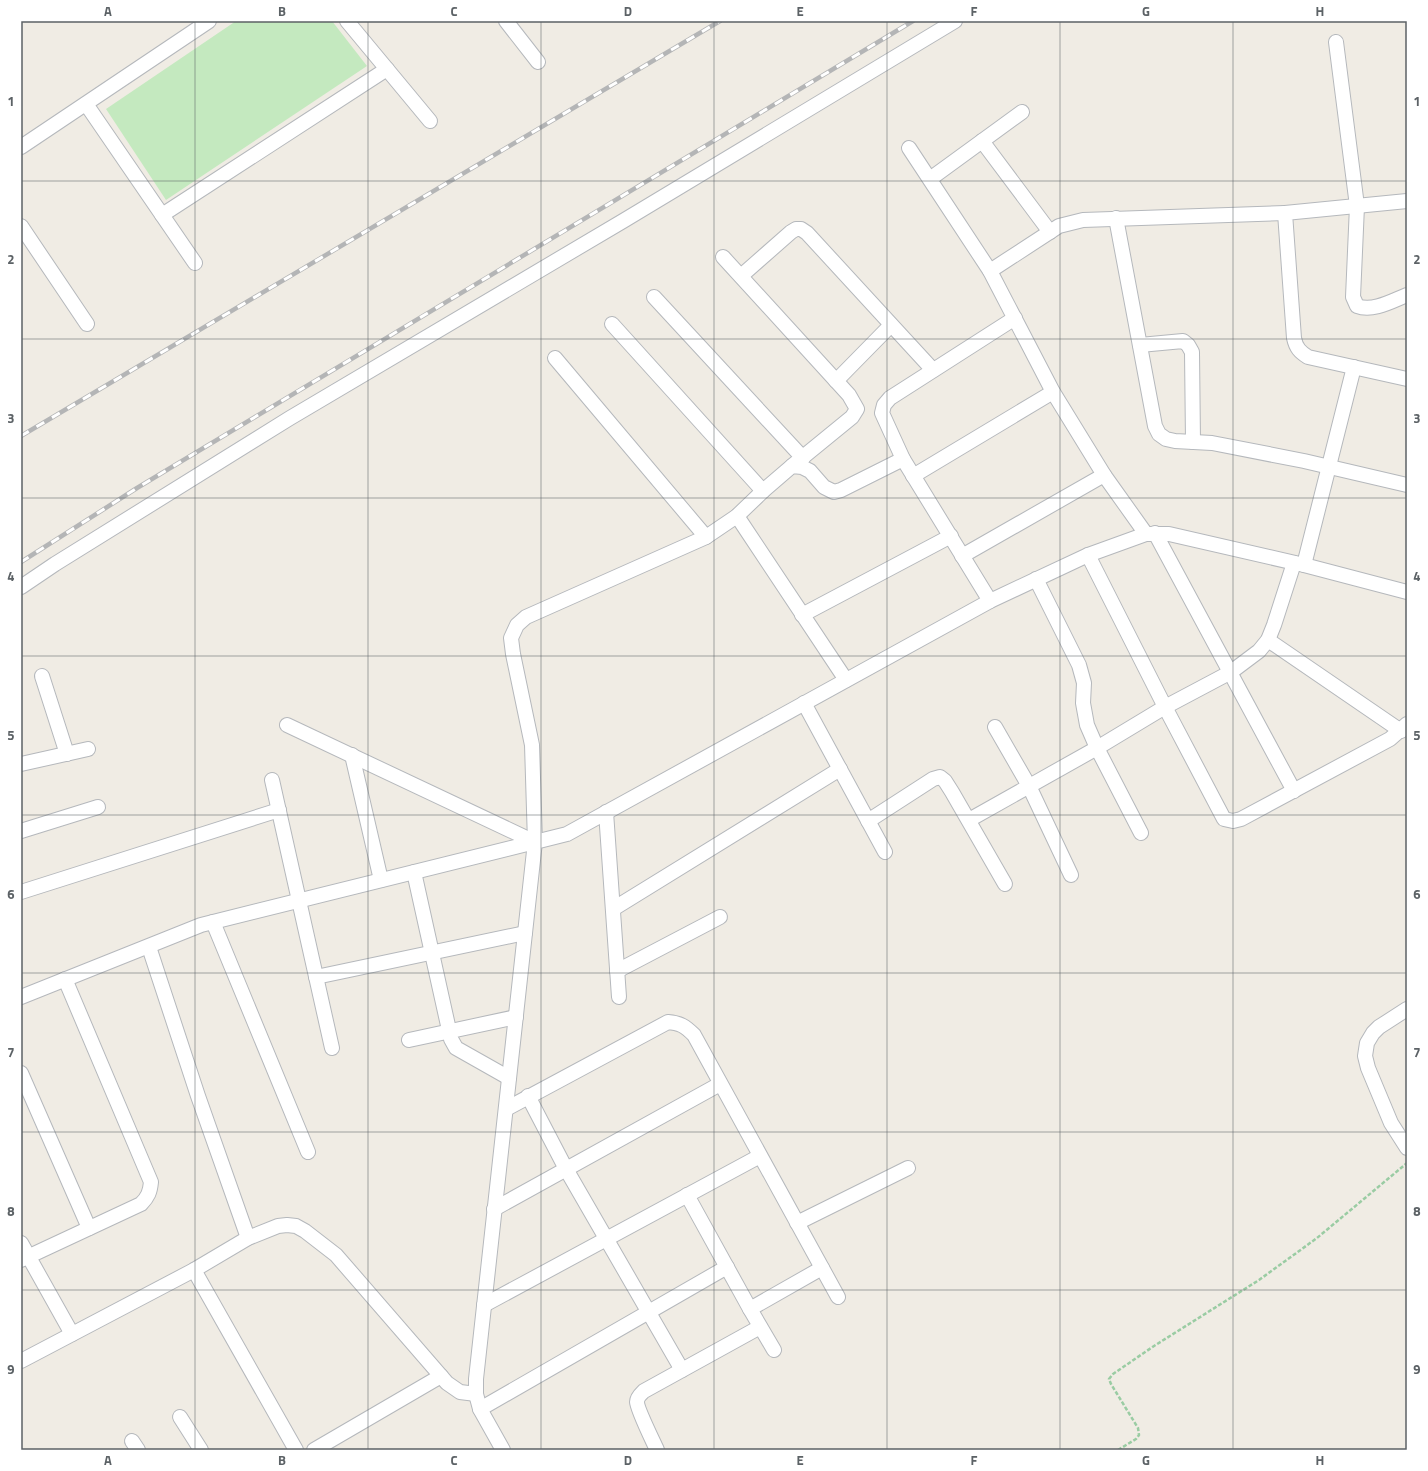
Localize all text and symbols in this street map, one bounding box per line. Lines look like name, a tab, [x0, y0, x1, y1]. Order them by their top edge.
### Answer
text: A	[104, 1, 112, 21]
text: B	[278, 1, 286, 21]
text: C	[450, 1, 458, 21]
text: D	[624, 1, 632, 21]
text: E	[796, 1, 804, 21]
text: F	[971, 1, 978, 21]
text: G	[1142, 1, 1150, 21]
text: H	[1316, 1, 1324, 21]
text: 1	[7, 91, 15, 111]
text: 1	[1413, 91, 1421, 111]
text: 2	[7, 249, 15, 269]
text: 2	[1413, 249, 1421, 269]
text: 3	[7, 408, 15, 428]
text: 3	[1413, 408, 1421, 428]
text: 4	[7, 566, 15, 586]
text: 4	[1413, 566, 1421, 586]
text: 5	[7, 725, 15, 745]
text: 5	[1413, 725, 1421, 745]
text: 6	[7, 884, 15, 904]
text: 6	[1413, 884, 1421, 904]
text: 7	[7, 1042, 15, 1062]
text: 7	[1413, 1042, 1421, 1062]
text: 8	[7, 1201, 15, 1221]
text: 8	[1413, 1201, 1421, 1221]
text: 9	[7, 1359, 15, 1379]
text: 9	[1413, 1359, 1421, 1379]
text: A	[104, 1450, 112, 1470]
text: B	[278, 1450, 286, 1470]
text: C	[450, 1450, 458, 1470]
text: D	[624, 1450, 632, 1470]
text: E	[796, 1450, 804, 1470]
text: F	[971, 1450, 978, 1470]
text: G	[1142, 1450, 1150, 1470]
text: H	[1316, 1450, 1324, 1470]

